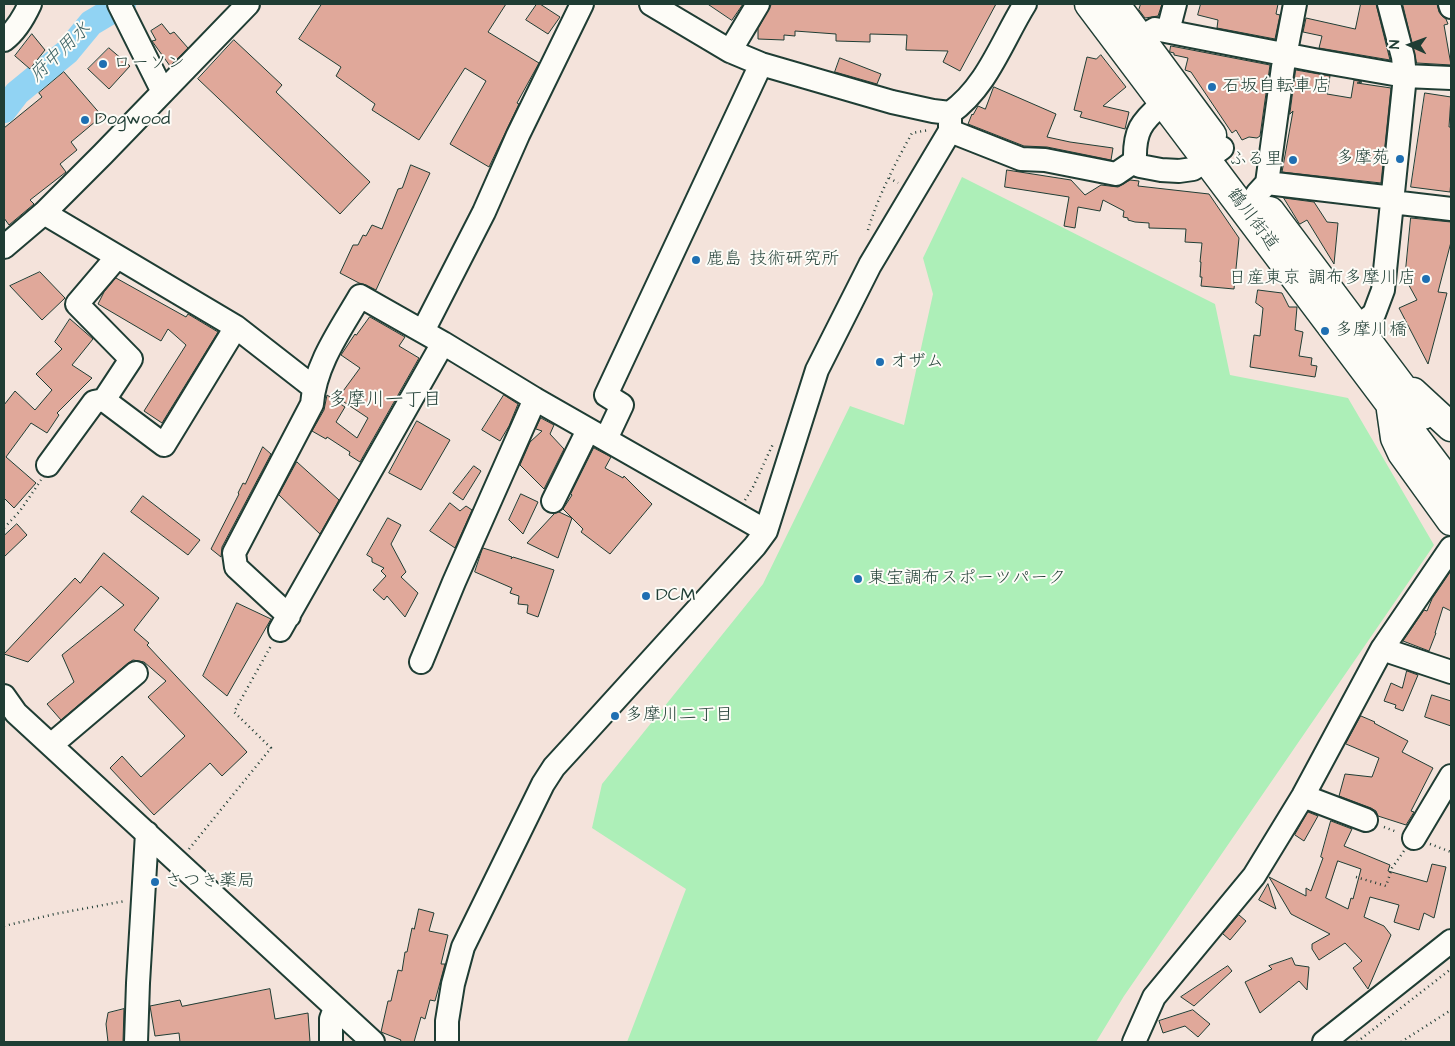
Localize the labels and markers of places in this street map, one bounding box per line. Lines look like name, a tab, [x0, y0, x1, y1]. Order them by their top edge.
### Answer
place label: ローソン	[113, 53, 185, 75]
marker: ローソン	[97, 58, 109, 70]
place label: 石坂自転車店	[1222, 76, 1330, 98]
marker: 石坂自転車店	[1206, 81, 1218, 93]
place label: Dogwood	[95, 109, 170, 131]
marker: Dogwood	[79, 114, 91, 126]
place label: 多摩苑	[1336, 148, 1390, 170]
place label: ふる里	[1229, 149, 1283, 171]
marker: 多摩苑	[1394, 153, 1406, 165]
marker: ふる里	[1287, 154, 1299, 166]
place label: 鹿島 技術研究所	[706, 249, 839, 271]
marker: 鹿島 技術研究所	[690, 254, 702, 266]
place label: 日産東京 調布多摩川店	[1229, 268, 1416, 290]
marker: 日産東京 調布多摩川店	[1420, 273, 1432, 285]
place label: 多摩川橋	[1335, 320, 1407, 342]
marker: 多摩川橋	[1319, 325, 1331, 337]
place label: オザム	[890, 351, 944, 373]
marker: オザム	[874, 356, 886, 368]
place label: 東宝調布スポーツパーク	[868, 568, 1066, 590]
marker: 東宝調布スポーツパーク	[852, 573, 864, 585]
place label: DCM	[656, 585, 695, 607]
marker: DCM	[640, 590, 652, 602]
place label: 多摩川二丁目	[625, 705, 733, 727]
marker: 多摩川二丁目	[609, 710, 621, 722]
place label: さつき薬局	[165, 871, 255, 893]
marker: さつき薬局	[149, 876, 161, 888]

